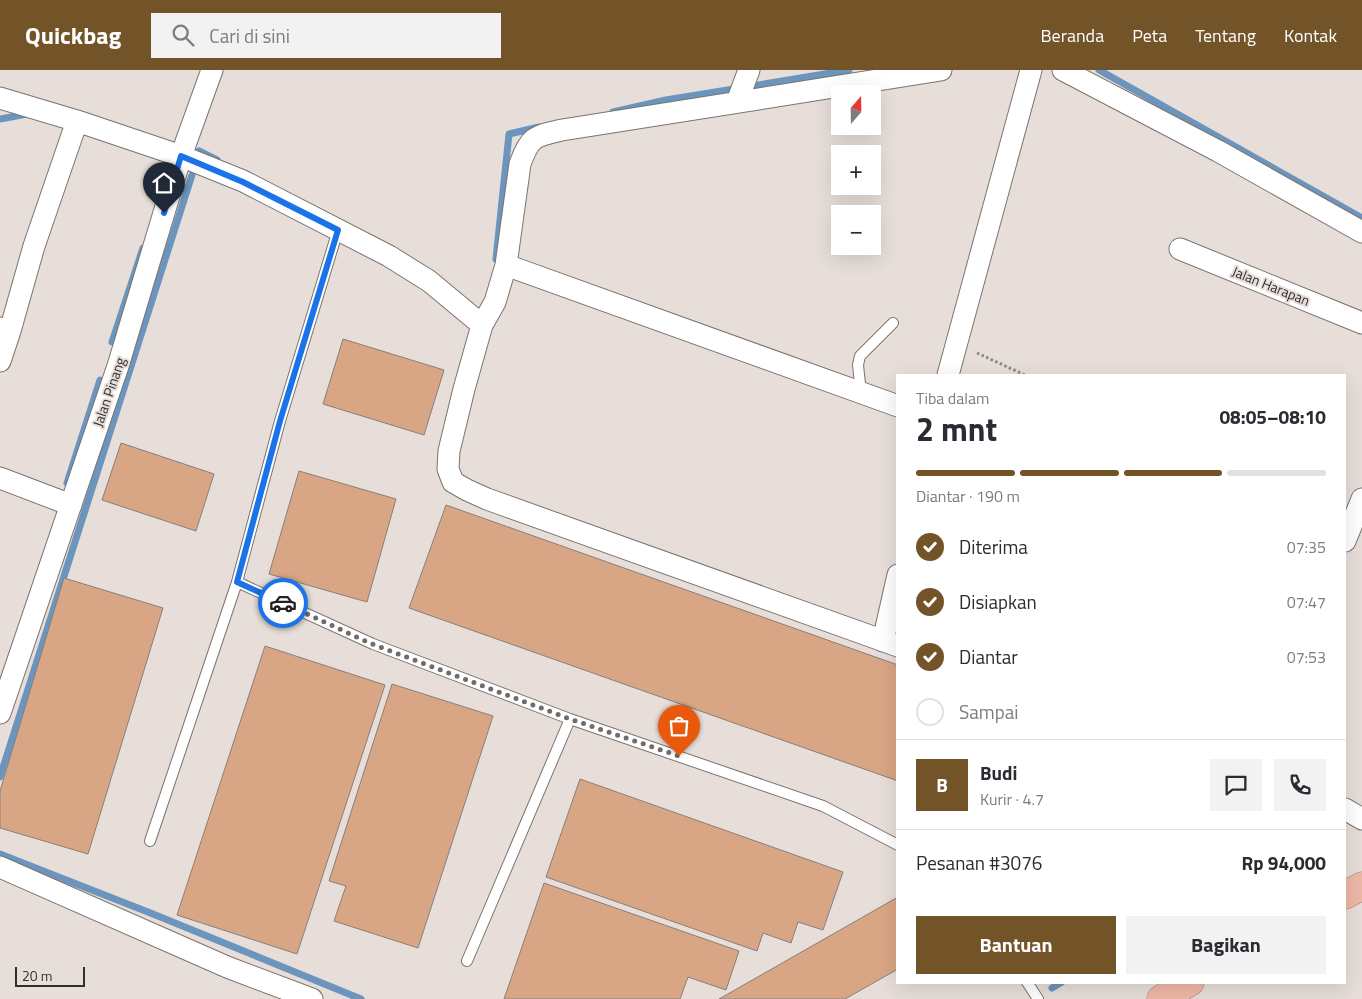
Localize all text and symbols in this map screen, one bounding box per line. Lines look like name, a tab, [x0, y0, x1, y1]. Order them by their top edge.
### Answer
search box	[151, 13, 501, 58]
text: Quickbag	[25, 17, 121, 53]
icon: search	[169, 21, 197, 49]
text: Cari di sini	[209, 21, 290, 50]
text: Beranda	[1041, 22, 1104, 49]
text: Peta	[1132, 22, 1167, 49]
text: Tentang	[1195, 22, 1256, 49]
text: Kontak	[1284, 22, 1337, 49]
north arrow	[831, 85, 881, 135]
map controls	[831, 85, 881, 255]
button: +	[831, 145, 881, 195]
pin	[143, 162, 185, 213]
icon: home	[150, 169, 178, 197]
button: −	[831, 205, 881, 255]
street label: Jalan Harapan	[1229, 260, 1313, 311]
street label: Jalan Pinang	[87, 354, 130, 430]
text: Tiba dalam	[916, 386, 989, 410]
text: 08:05–08:10	[1219, 402, 1326, 431]
text: 2 mnt	[916, 405, 997, 453]
text: Diantar · 190 m	[916, 484, 1020, 508]
text: Diterima	[959, 532, 1028, 561]
icon: check	[916, 533, 944, 561]
text: 07:35	[1287, 535, 1326, 559]
courier	[258, 578, 308, 628]
text: Disiapkan	[959, 587, 1037, 616]
icon: check	[916, 588, 944, 616]
icon: car	[269, 589, 297, 617]
text: 07:47	[1287, 590, 1326, 614]
text: Diantar	[959, 642, 1018, 671]
icon: check	[916, 643, 944, 671]
text: 07:53	[1287, 645, 1326, 669]
text: Sampai	[959, 697, 1018, 726]
pin	[658, 705, 700, 756]
icon: bag	[665, 712, 693, 740]
text: Budi	[980, 758, 1017, 787]
button: chat	[1210, 759, 1262, 811]
button: phone	[1274, 759, 1326, 811]
text: B	[936, 770, 948, 799]
text: Kurir · 4.7	[980, 787, 1044, 811]
text: Pesanan #3076	[916, 848, 1042, 877]
text: Rp 94,000	[1242, 848, 1326, 877]
button: Bantuan	[916, 916, 1116, 974]
button: Bagikan	[1126, 916, 1326, 974]
scale bar	[15, 964, 85, 987]
text: 20 m	[22, 965, 52, 986]

